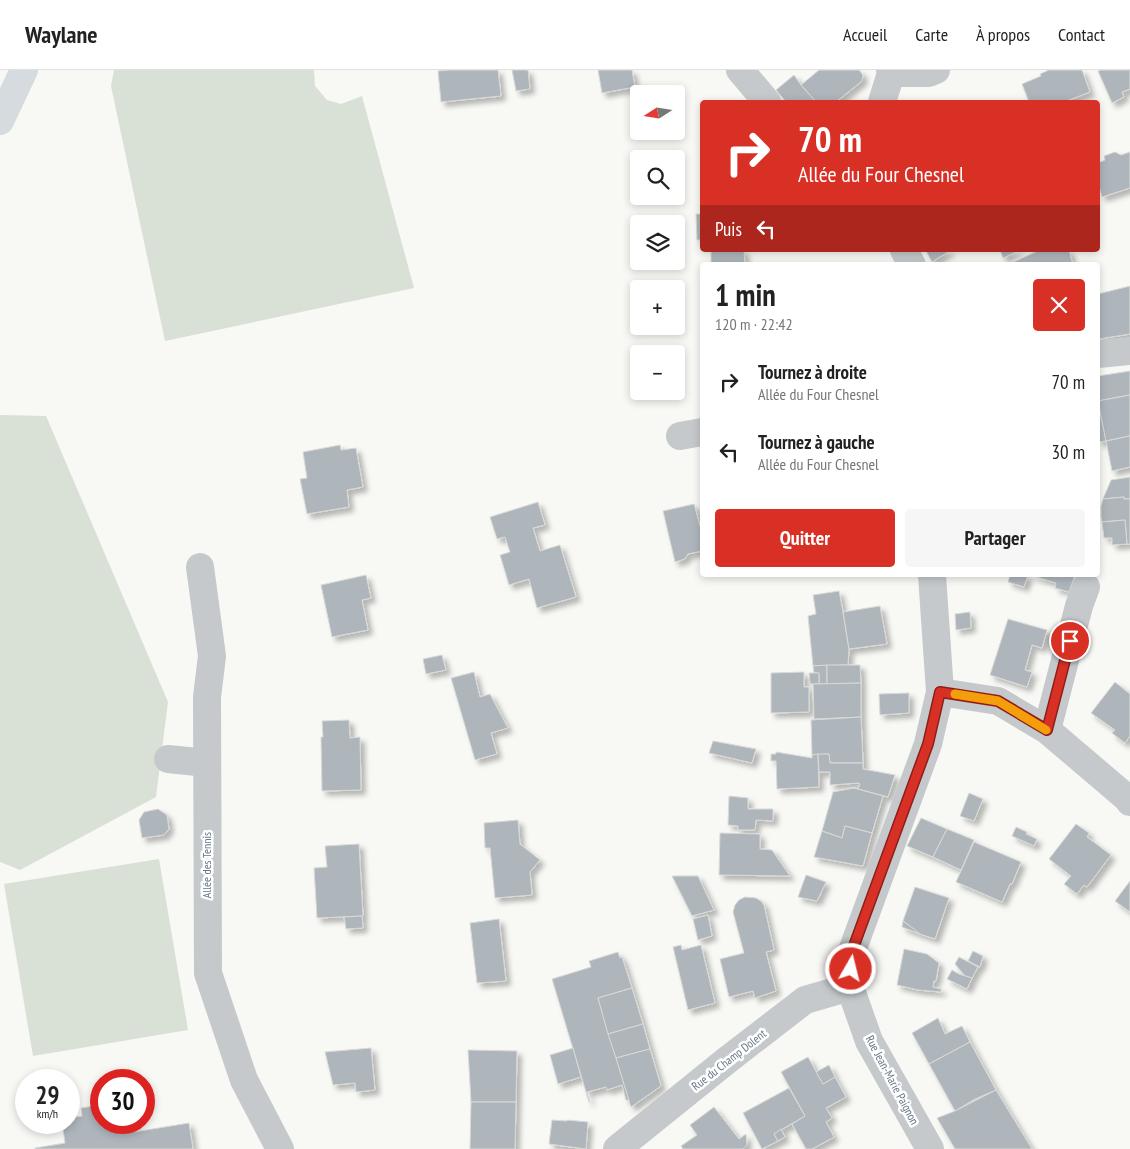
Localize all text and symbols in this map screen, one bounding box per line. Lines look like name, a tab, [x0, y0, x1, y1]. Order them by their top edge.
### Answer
text: Waylane	[25, 19, 98, 50]
text: Accueil	[843, 23, 887, 46]
text: Carte	[915, 23, 948, 46]
text: À propos	[976, 23, 1030, 46]
text: Contact	[1058, 23, 1105, 46]
north arrow	[630, 85, 685, 140]
map controls	[630, 85, 685, 400]
text: 70 m	[798, 116, 862, 162]
icon: right	[715, 120, 780, 185]
button: search	[630, 150, 685, 205]
text: Allée du Four Chesnel	[798, 160, 964, 188]
button: layers	[630, 215, 685, 270]
icon: left	[752, 215, 780, 243]
text: Puis	[715, 217, 742, 241]
text: 1 min	[715, 275, 776, 314]
button: close	[1033, 279, 1085, 331]
button: +	[630, 280, 685, 335]
text: 120 m · 22:42	[715, 314, 793, 334]
button: −	[630, 345, 685, 400]
text: Tournez à droite	[758, 360, 867, 384]
icon: right	[715, 368, 743, 396]
text: 70 m	[1052, 370, 1085, 394]
text: Allée du Four Chesnel	[758, 384, 879, 404]
text: Tournez à gauche	[758, 430, 875, 454]
icon: left	[715, 438, 743, 466]
text: 30 m	[1052, 440, 1085, 464]
text: Allée du Four Chesnel	[758, 454, 879, 474]
button: Quitter	[715, 509, 895, 567]
button: Partager	[905, 509, 1085, 567]
pin	[1049, 620, 1091, 662]
icon: arrive	[1056, 627, 1084, 655]
street label: Allée des Tennis	[199, 832, 214, 898]
position arrow	[824, 942, 876, 994]
street label: Rue du Champ Dolent	[688, 1025, 769, 1093]
street label: Rue Jean-Marie Paignon	[863, 1032, 922, 1127]
speed limit sign: 30	[90, 1069, 155, 1134]
text: 29	[36, 1079, 59, 1111]
text: km/h	[37, 1106, 58, 1121]

